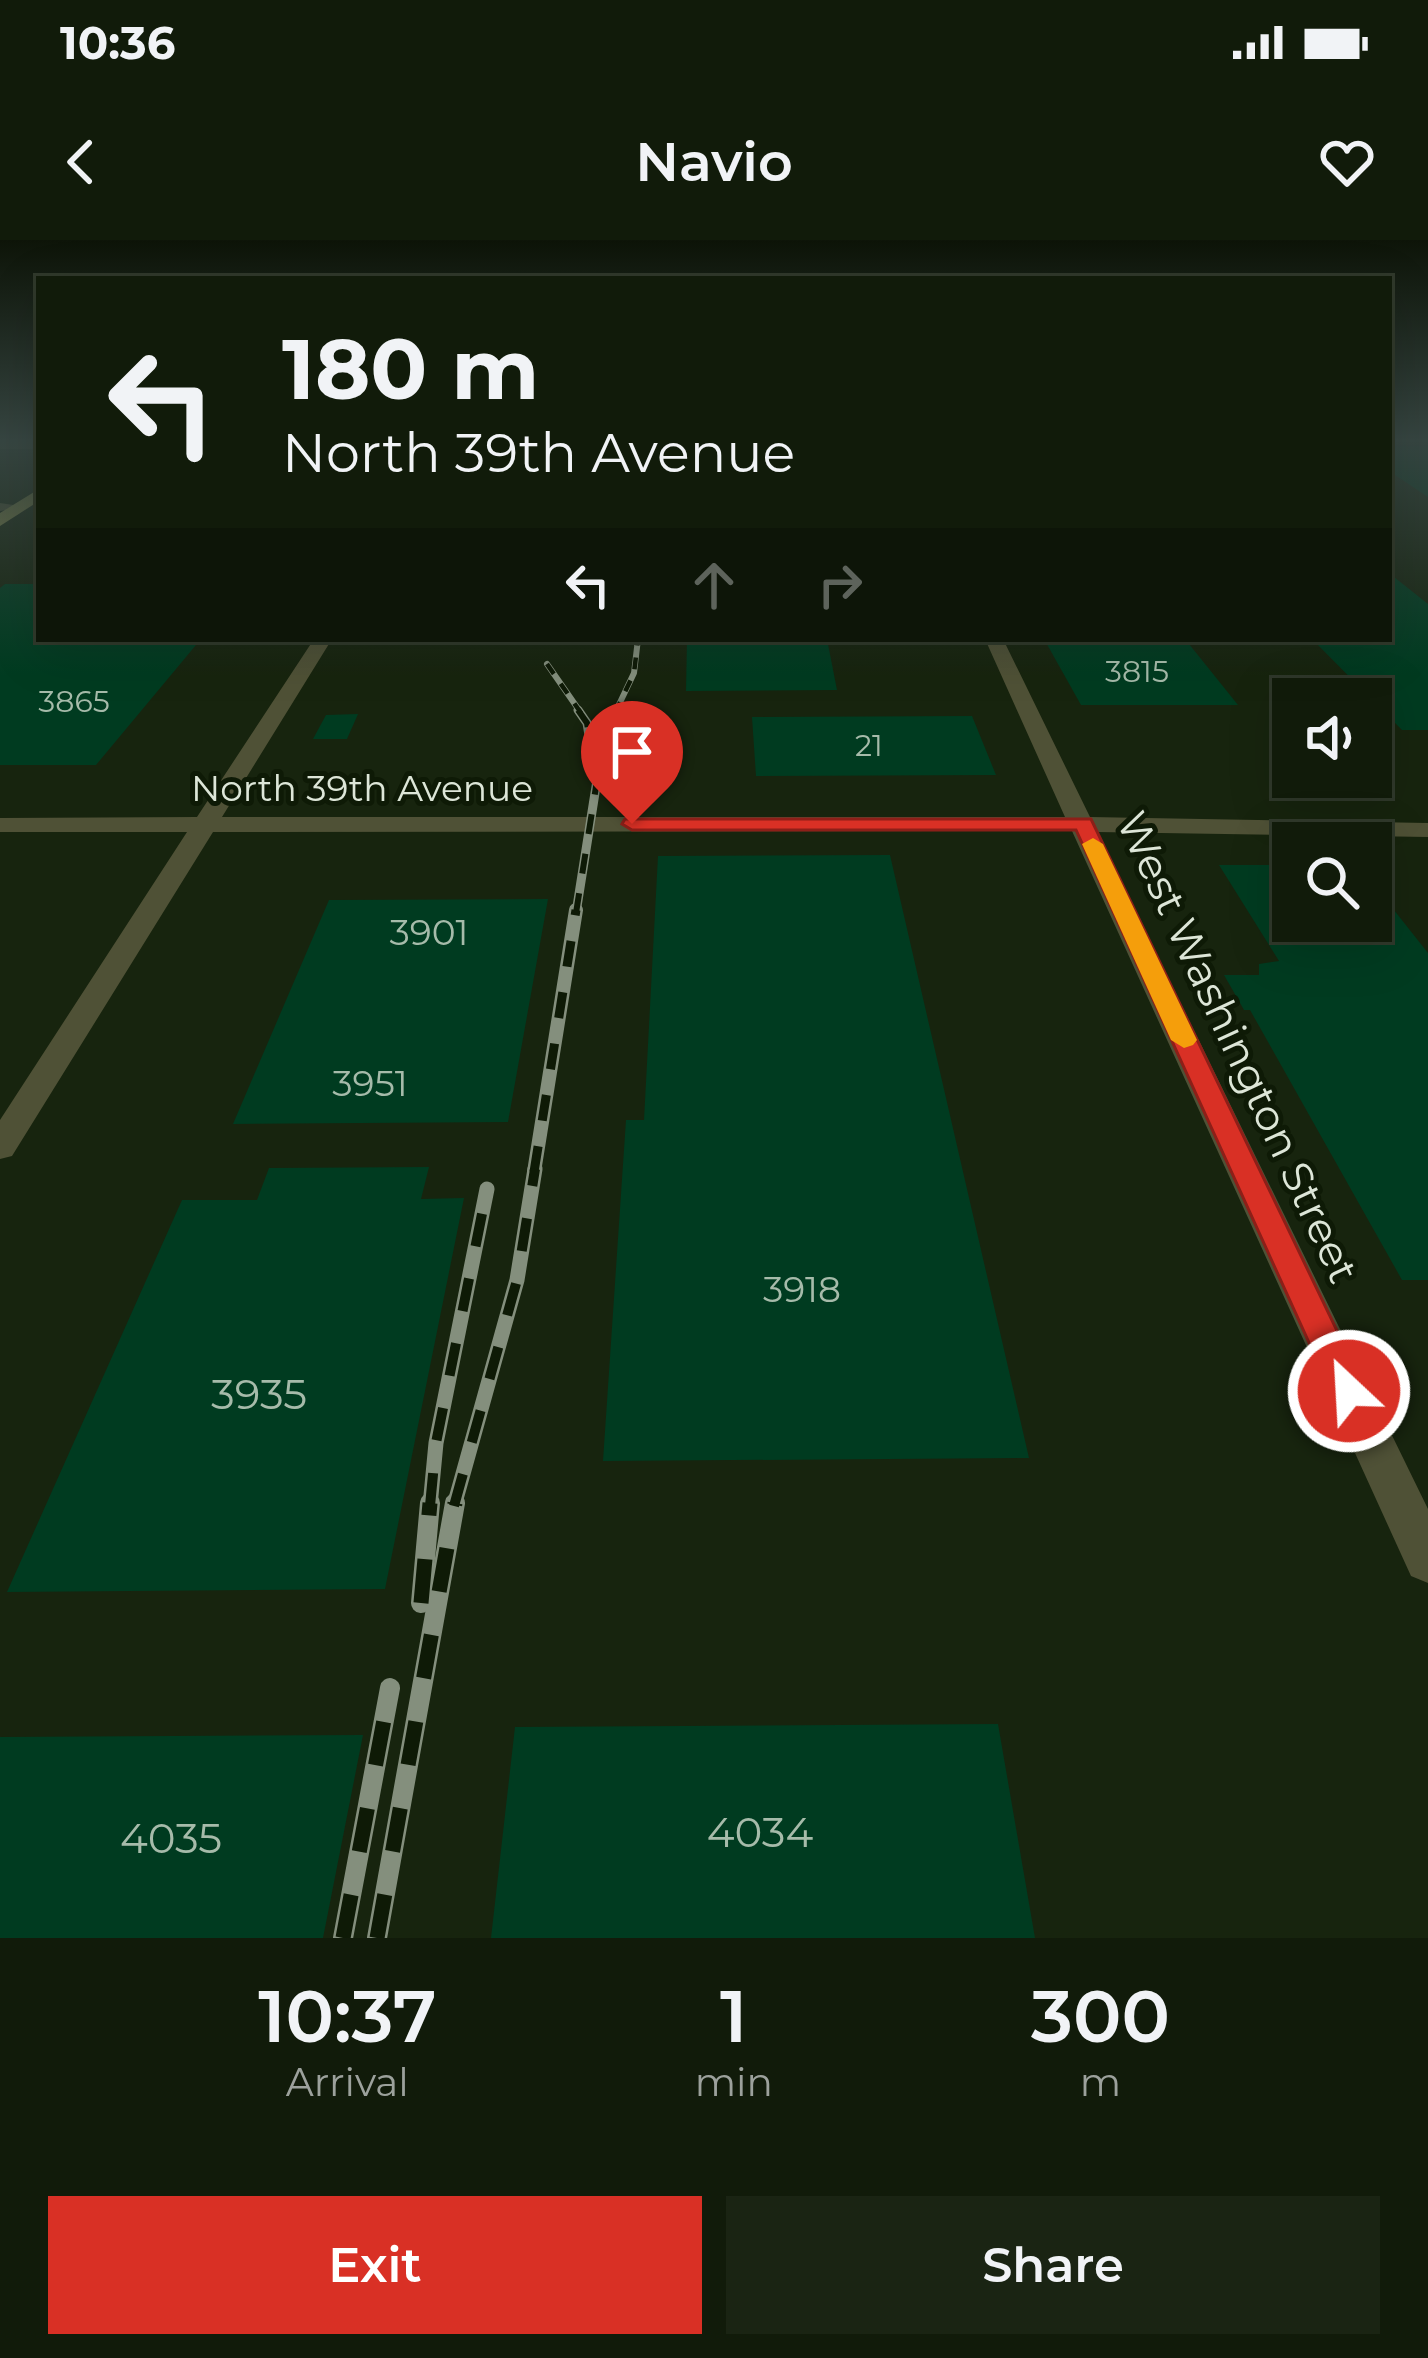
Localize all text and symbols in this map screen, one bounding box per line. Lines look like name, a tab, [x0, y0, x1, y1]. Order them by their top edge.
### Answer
text: 10:36	[60, 15, 175, 70]
icon: back	[48, 129, 114, 195]
text: Navio	[635, 129, 793, 195]
icon: heart	[1314, 129, 1380, 195]
text: 180 m	[282, 318, 539, 420]
icon: left	[84, 324, 240, 480]
text: North 39th Avenue	[282, 420, 795, 486]
icon: left	[555, 552, 621, 618]
icon: ahead	[681, 552, 747, 618]
icon: right	[807, 552, 873, 618]
house number: 3815	[1105, 653, 1169, 690]
map controls	[1272, 678, 1392, 942]
button: sound	[1272, 678, 1392, 798]
house number: 3865	[38, 683, 110, 720]
pin	[581, 701, 683, 824]
icon: arrive	[599, 719, 665, 785]
house number: 21	[855, 727, 883, 764]
street label: North 39th Avenue	[191, 766, 533, 810]
street label: West Washington Street	[1106, 803, 1370, 1291]
button: search	[1272, 822, 1392, 942]
house number: 3901	[389, 910, 469, 954]
house number: 3951	[332, 1061, 408, 1105]
house number: 3918	[763, 1267, 841, 1311]
position arrow	[1286, 1328, 1412, 1454]
house number: 3935	[211, 1368, 307, 1420]
house number: 4034	[707, 1806, 814, 1858]
house number: 4035	[120, 1812, 222, 1864]
text: 10:37	[258, 1972, 437, 2060]
text: 1	[720, 1972, 747, 2060]
text: 300	[1031, 1972, 1170, 2060]
text: Arrival	[286, 2058, 409, 2106]
text: min	[695, 2058, 773, 2106]
text: m	[1080, 2058, 1121, 2106]
button: Exit	[48, 2196, 702, 2334]
button: Share	[726, 2196, 1380, 2334]

